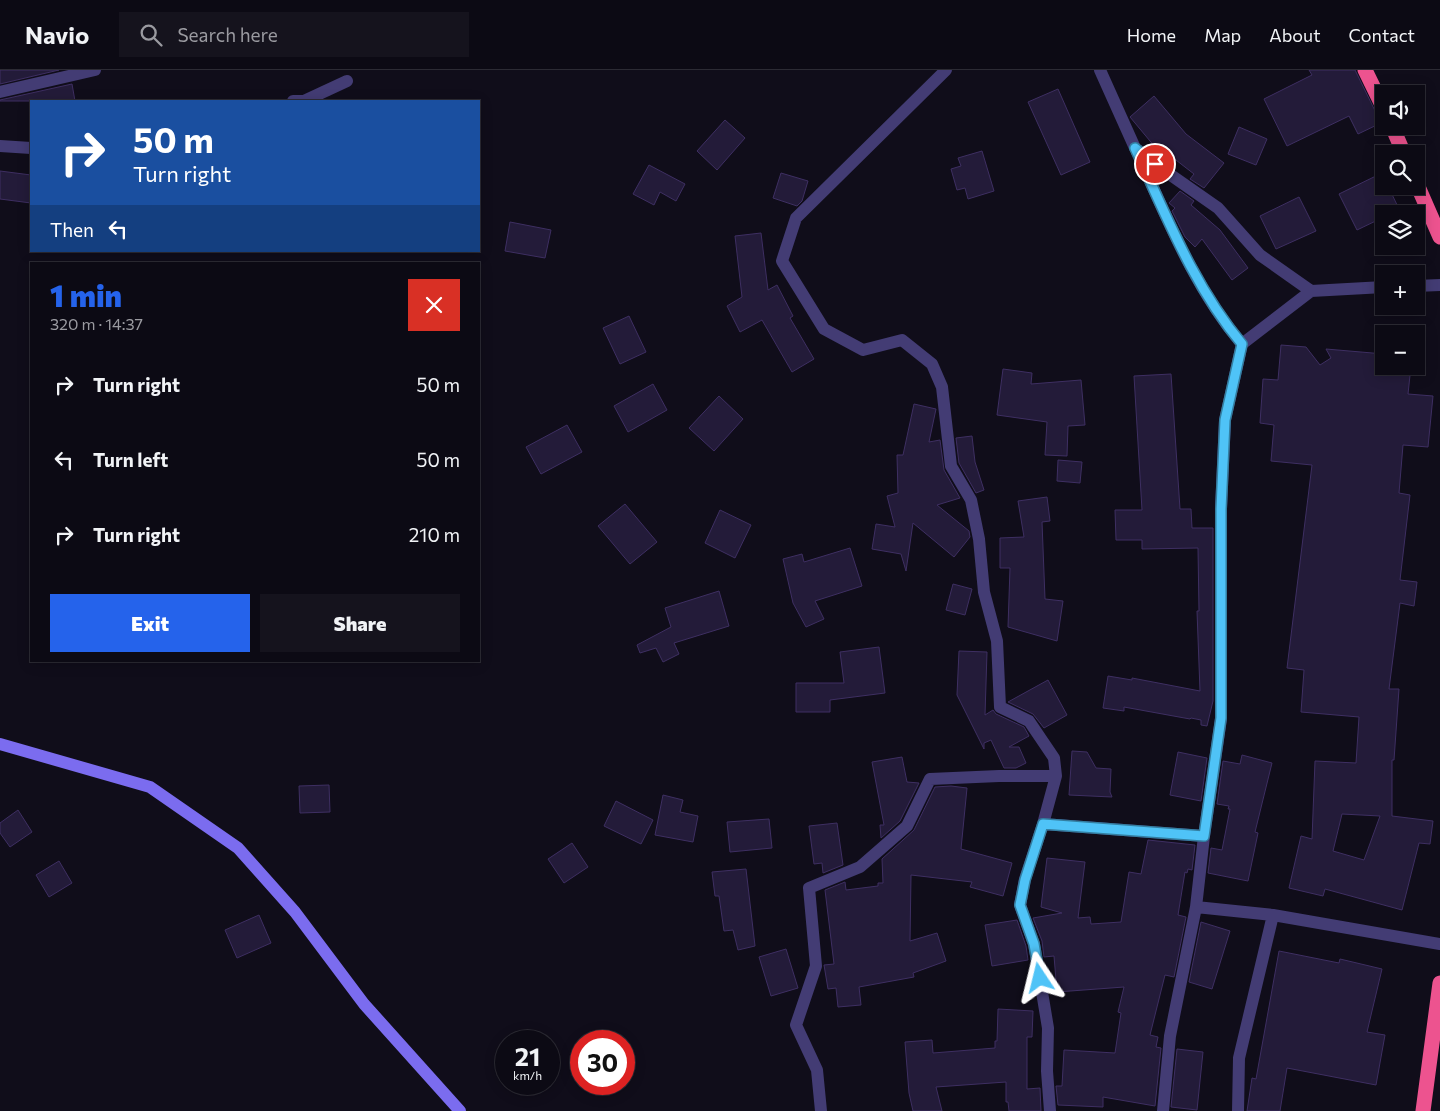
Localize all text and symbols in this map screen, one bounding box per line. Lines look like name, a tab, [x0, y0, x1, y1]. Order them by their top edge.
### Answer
search box	[119, 12, 469, 57]
text: Navio	[25, 20, 89, 49]
icon: search	[137, 21, 165, 49]
text: Search here	[177, 23, 278, 46]
text: Home	[1127, 24, 1176, 46]
text: Map	[1204, 24, 1241, 46]
text: About	[1269, 24, 1321, 46]
text: Contact	[1349, 24, 1415, 46]
map controls	[1375, 85, 1425, 375]
button: sound	[1375, 85, 1425, 135]
text: 50 m	[133, 117, 214, 160]
icon: right	[50, 120, 115, 185]
pin	[1134, 143, 1176, 185]
button: search	[1375, 145, 1425, 195]
icon: arrive	[1141, 150, 1169, 178]
text: Turn right	[133, 160, 231, 187]
button: layers	[1375, 205, 1425, 255]
icon: left	[104, 215, 132, 243]
text: Then	[50, 218, 94, 241]
button: +	[1375, 265, 1425, 315]
text: 1 min	[50, 276, 122, 313]
button: close	[408, 279, 460, 331]
text: 320 m · 14:37	[50, 314, 143, 333]
button: −	[1375, 325, 1425, 375]
icon: right	[50, 371, 78, 399]
text: Turn right	[93, 373, 180, 396]
text: 50 m	[416, 373, 460, 396]
icon: left	[50, 446, 78, 474]
text: Turn left	[93, 448, 168, 471]
text: 50 m	[416, 448, 460, 471]
icon: right	[50, 521, 78, 549]
text: Turn right	[93, 523, 180, 546]
text: 210 m	[409, 523, 460, 546]
button: Exit	[50, 594, 250, 652]
button: Share	[260, 594, 460, 652]
position arrow	[1013, 951, 1065, 1003]
speed limit sign: 30	[570, 1030, 635, 1095]
text: 21	[515, 1041, 540, 1071]
text: km/h	[513, 1068, 542, 1082]

